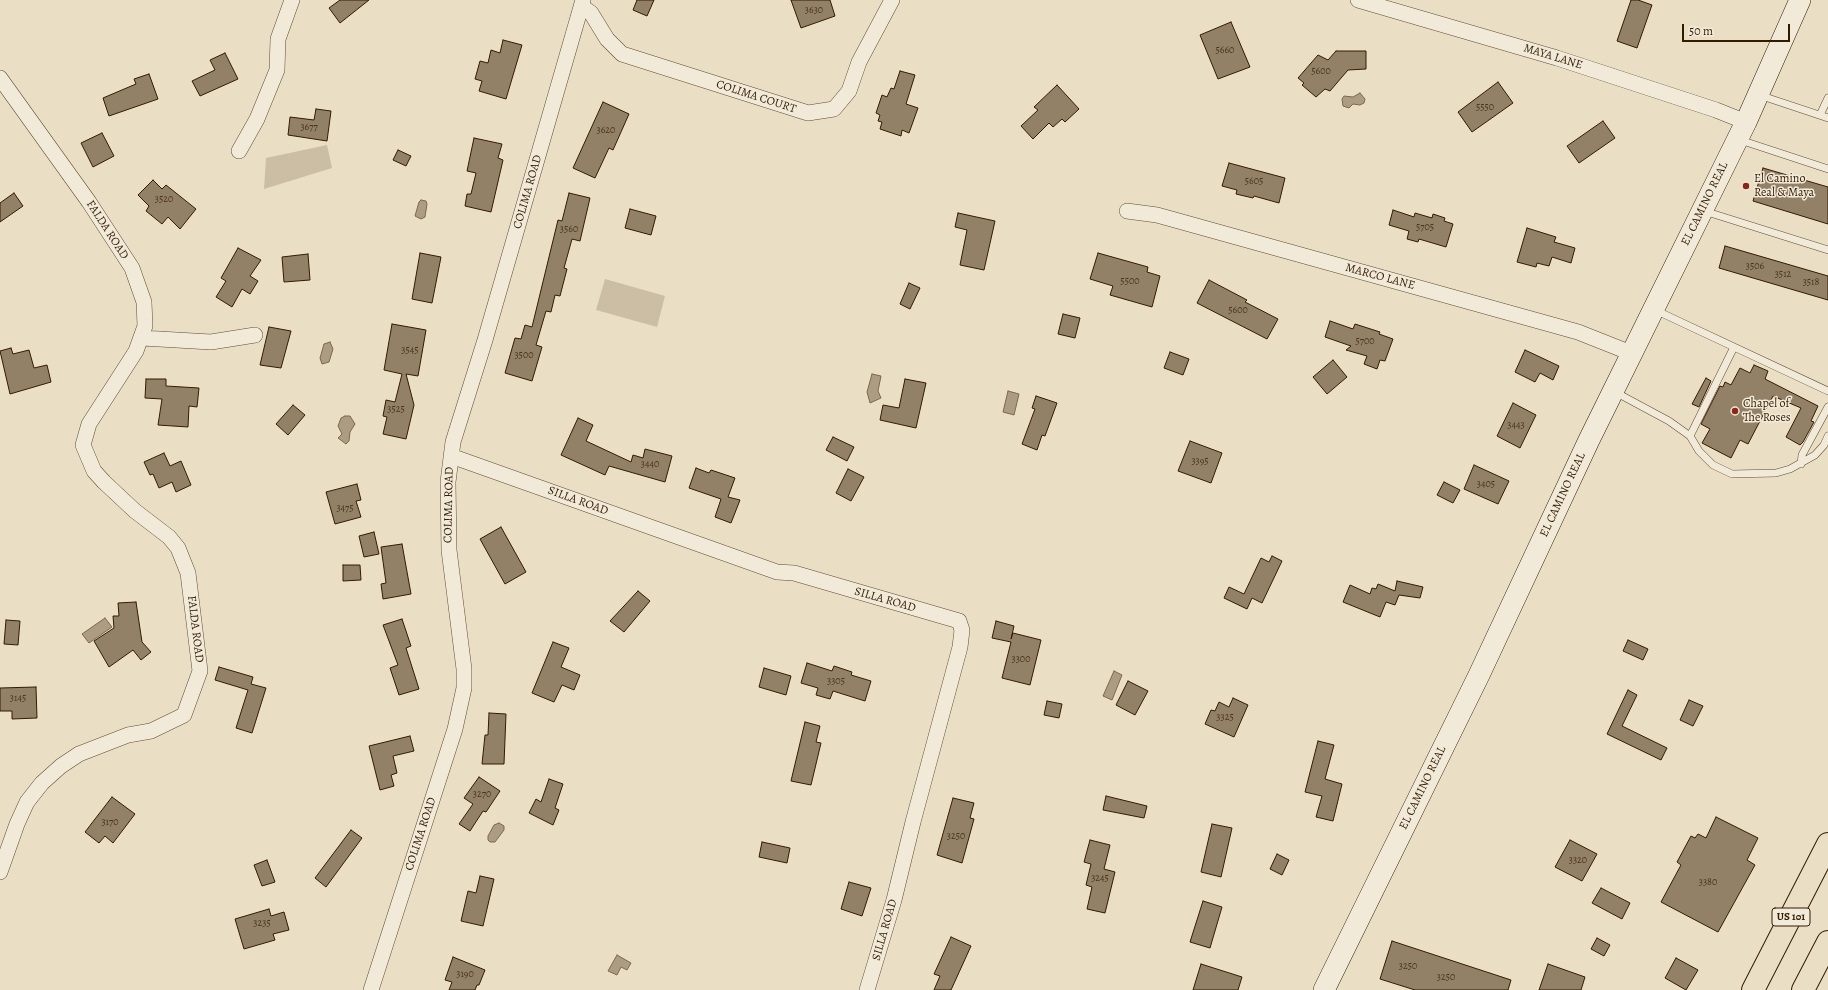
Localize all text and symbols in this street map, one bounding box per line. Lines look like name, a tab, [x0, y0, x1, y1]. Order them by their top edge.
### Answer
house number: 3630	[805, 5, 823, 17]
scale bar	[1684, 16, 1792, 42]
text: 50 m	[1689, 23, 1713, 39]
street label: MAYA LANE	[1522, 41, 1584, 73]
house number: 5660	[1216, 45, 1234, 57]
house number: 5600	[1311, 66, 1331, 78]
street label: COLIMA COURT	[714, 77, 798, 117]
house number: 5550	[1476, 102, 1494, 114]
house number: 3677	[300, 122, 318, 134]
house number: 3620	[597, 125, 615, 137]
street label: COLIMA ROAD	[511, 153, 545, 231]
street label: EL CAMINO REAL	[1678, 160, 1732, 248]
place label: El Camino Real & Maya	[1754, 172, 1814, 200]
house number: 5605	[1245, 176, 1263, 188]
marker: El Camino Real & Maya	[1741, 181, 1751, 191]
house number: 3520	[155, 194, 173, 206]
street label: FALDA ROAD	[83, 198, 131, 262]
house number: 5705	[1416, 222, 1434, 234]
house number: 3560	[560, 224, 578, 236]
street label: MARCO LANE	[1344, 261, 1416, 293]
house number: 3506	[1746, 261, 1764, 273]
house number: 3512	[1775, 269, 1791, 281]
house number: 5500	[1120, 276, 1140, 288]
house number: 3518	[1803, 277, 1819, 289]
house number: 5600	[1228, 305, 1248, 317]
house number: 5700	[1355, 336, 1375, 348]
house number: 3545	[401, 345, 419, 357]
house number: 3500	[514, 350, 534, 362]
place label: Chapel of The Roses	[1743, 397, 1791, 425]
house number: 3525	[387, 404, 405, 416]
marker: Chapel of The Roses	[1730, 406, 1740, 416]
house number: 3443	[1507, 420, 1525, 432]
street label: EL CAMINO REAL	[1537, 451, 1589, 539]
house number: 3395	[1191, 456, 1209, 468]
house number: 3440	[641, 459, 659, 471]
street label: COLIMA ROAD	[441, 467, 457, 543]
house number: 3405	[1477, 479, 1495, 491]
street label: SILLA ROAD	[546, 483, 610, 519]
house number: 3475	[336, 503, 354, 515]
street label: SILLA ROAD	[853, 584, 917, 616]
street label: FALDA ROAD	[184, 595, 206, 663]
house number: 3300	[1012, 654, 1030, 666]
house number: 3305	[827, 676, 845, 688]
house number: 3145	[10, 693, 26, 705]
house number: 3325	[1216, 712, 1234, 724]
street label: EL CAMINO REAL	[1396, 744, 1450, 832]
house number: 3270	[473, 789, 491, 801]
street label: COLIMA ROAD	[402, 796, 440, 872]
house number: 3170	[101, 817, 119, 829]
house number: 3250	[947, 831, 965, 843]
house number: 3320	[1569, 855, 1587, 867]
house number: 3245	[1091, 873, 1109, 885]
house number: 3380	[1699, 877, 1717, 889]
street label: SILLA ROAD	[869, 898, 901, 962]
road number: US 101	[1772, 908, 1810, 926]
house number: 3235	[253, 918, 271, 930]
house number: 3250	[1399, 961, 1417, 973]
house number: 3190	[456, 969, 474, 981]
house number: 3250	[1437, 972, 1455, 984]

